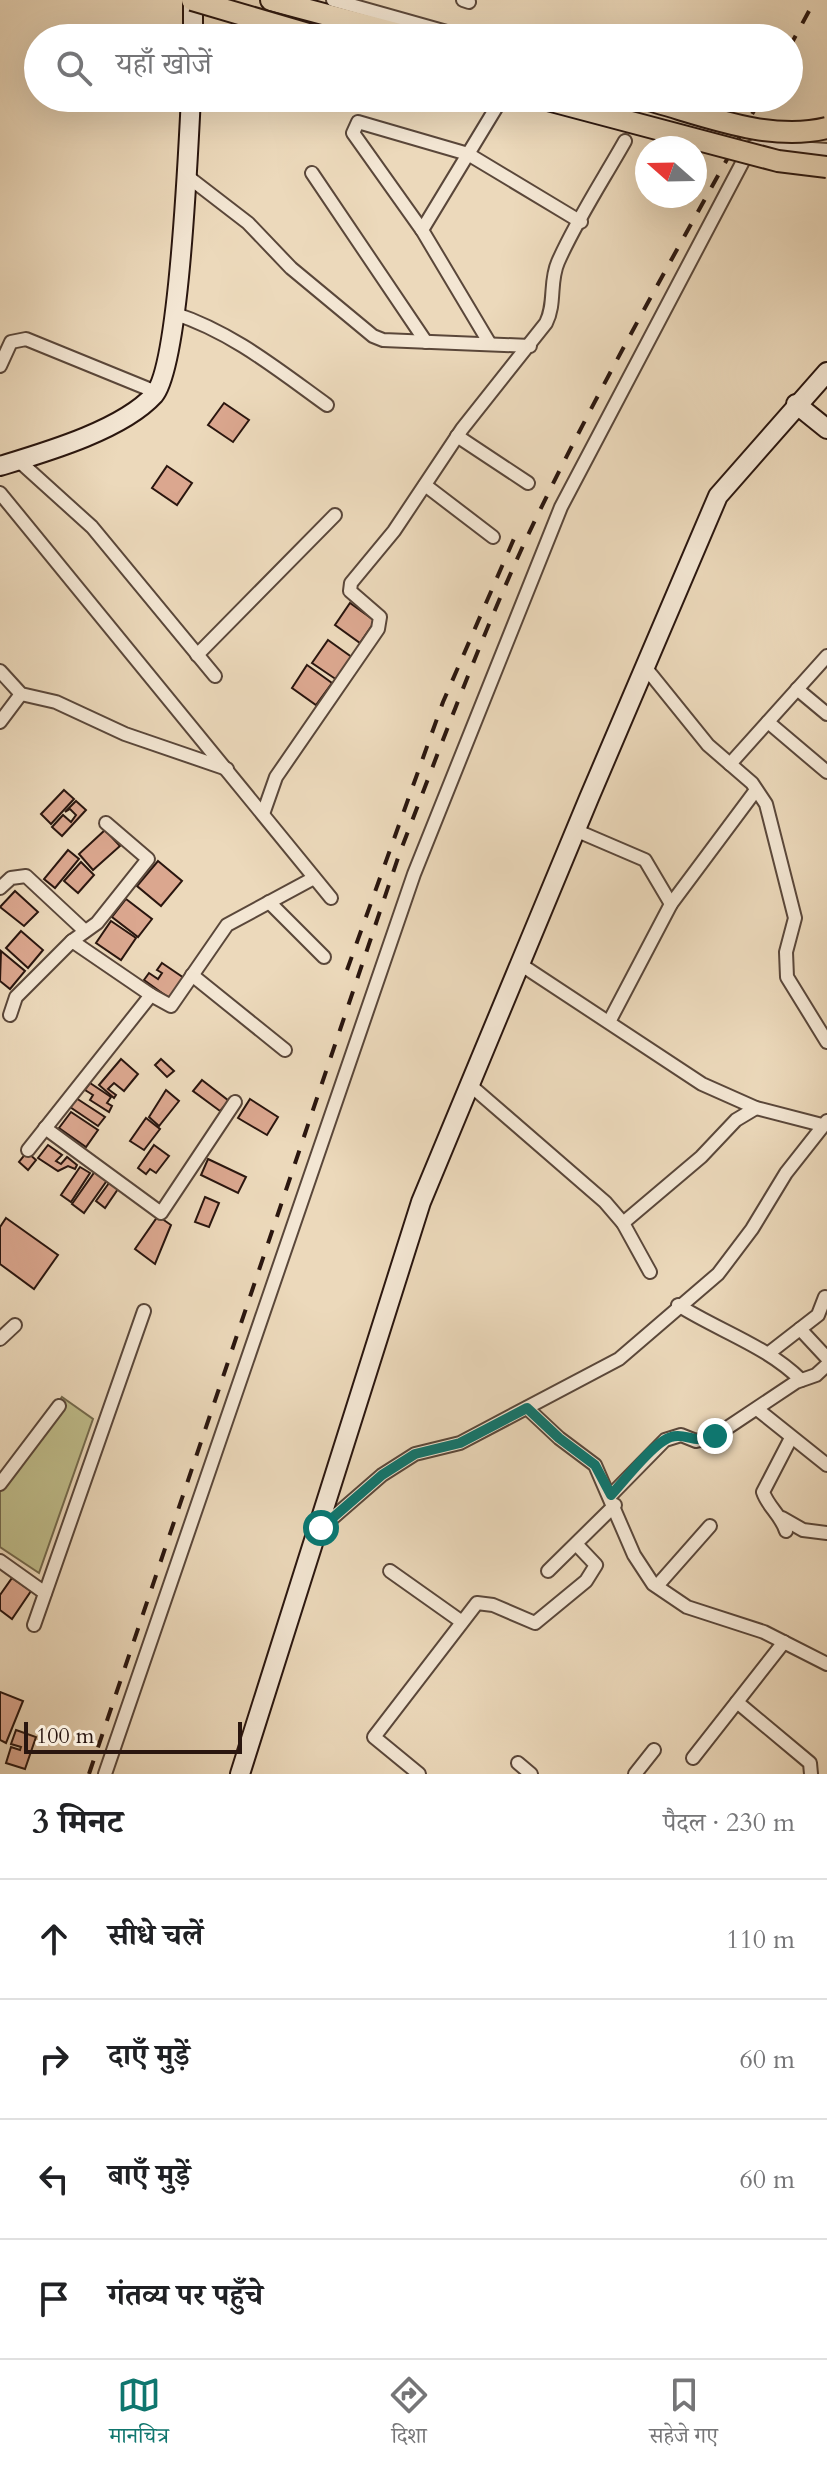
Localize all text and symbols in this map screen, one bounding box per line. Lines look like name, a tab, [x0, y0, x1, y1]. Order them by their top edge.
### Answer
search box	[24, 24, 803, 112]
text: यहाँ खोजें	[116, 44, 212, 85]
icon: search	[52, 46, 96, 90]
north arrow	[635, 136, 707, 208]
route end	[697, 1418, 733, 1454]
route start	[303, 1510, 339, 1546]
scale bar	[24, 1718, 242, 1754]
text: 100 m	[36, 1721, 94, 1751]
text: 3 मिनट	[32, 1799, 123, 1845]
text: पैदल · 230 m	[663, 1805, 795, 1840]
text: सीधे चलें	[108, 1915, 203, 1956]
icon: ahead	[32, 1917, 76, 1961]
text: 110 m	[726, 1922, 795, 1957]
text: दाएँ मुड़ें	[108, 2035, 190, 2076]
icon: right	[32, 2037, 76, 2081]
text: 60 m	[739, 2042, 795, 2077]
text: बाएँ मुड़ें	[108, 2155, 190, 2196]
icon: left	[32, 2157, 76, 2201]
text: 60 m	[739, 2162, 795, 2197]
text: गंतव्य पर पहुँचे	[108, 2275, 263, 2316]
icon: arrive	[32, 2277, 76, 2321]
tab: मानचित्र	[109, 2373, 169, 2457]
tab: दिशा	[387, 2373, 431, 2457]
tab: सहेजे गए	[649, 2373, 718, 2457]

